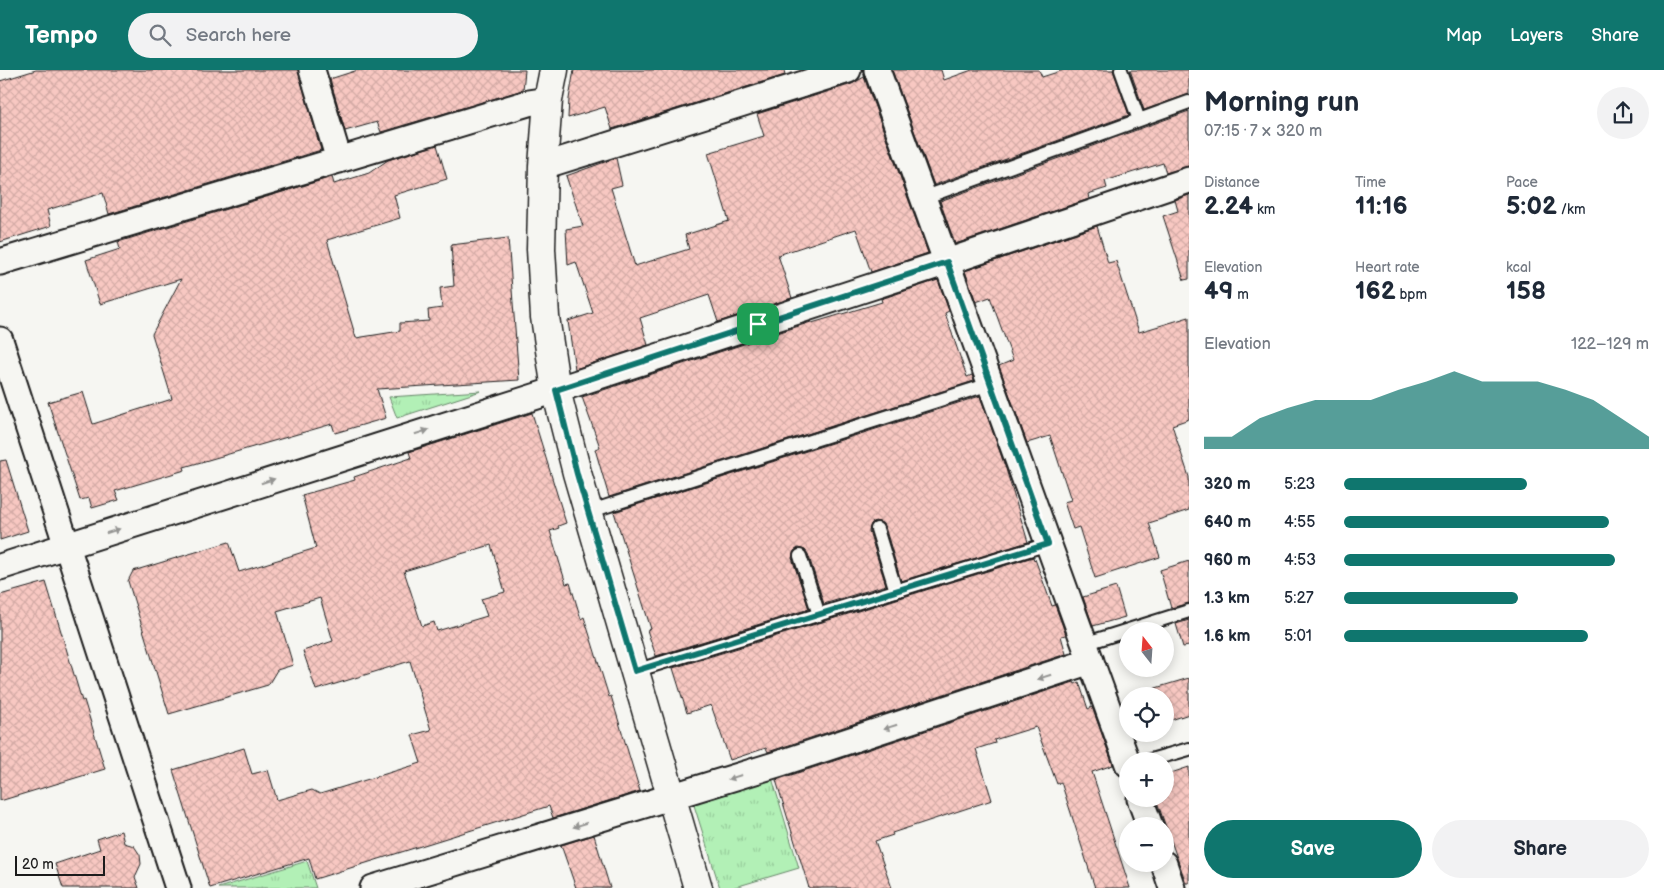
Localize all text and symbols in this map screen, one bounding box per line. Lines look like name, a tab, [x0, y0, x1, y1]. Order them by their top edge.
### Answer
search box	[128, 13, 478, 58]
text: Tempo	[25, 21, 98, 50]
icon: search	[146, 21, 174, 49]
text: Search here	[186, 24, 291, 47]
text: Map	[1446, 25, 1482, 46]
text: Layers	[1510, 25, 1563, 46]
text: Share	[1591, 25, 1639, 46]
text: Morning run	[1204, 86, 1359, 119]
button: share	[1597, 87, 1649, 139]
text: 07:15 · 7 × 320 m	[1204, 122, 1322, 141]
text: Distance	[1204, 174, 1260, 191]
text: Time	[1355, 174, 1386, 191]
text: Pace	[1506, 174, 1538, 191]
text: 2.24	[1204, 191, 1253, 222]
text: 11:16	[1355, 191, 1408, 222]
text: 5:02	[1506, 191, 1557, 222]
text: km	[1253, 201, 1275, 218]
text: /km	[1557, 201, 1586, 218]
text: Elevation	[1204, 259, 1262, 276]
text: Heart rate	[1355, 259, 1420, 276]
text: kcal	[1506, 259, 1531, 276]
text: 49	[1204, 276, 1233, 307]
text: 162	[1355, 276, 1396, 307]
text: 158	[1506, 276, 1546, 307]
text: m	[1233, 286, 1249, 303]
text: bpm	[1396, 286, 1427, 303]
pin	[737, 303, 779, 345]
icon: arrive	[744, 310, 772, 338]
text: Elevation	[1204, 335, 1271, 354]
text: 122–129 m	[1571, 335, 1649, 354]
one-way arrow	[415, 428, 430, 436]
text: 320 m	[1204, 475, 1251, 494]
text: 5:23	[1284, 475, 1315, 494]
one-way arrow	[260, 477, 275, 485]
text: 640 m	[1204, 513, 1251, 532]
text: 4:55	[1284, 513, 1315, 532]
one-way arrow	[105, 526, 120, 534]
text: 960 m	[1204, 551, 1251, 570]
text: 4:53	[1284, 551, 1316, 570]
text: 1.3 km	[1204, 589, 1250, 608]
text: 5:27	[1284, 589, 1314, 608]
north arrow	[1119, 622, 1174, 678]
map controls	[1119, 622, 1174, 872]
text: 1.6 km	[1204, 627, 1250, 646]
text: 5:01	[1284, 627, 1312, 646]
one-way arrow	[1037, 673, 1052, 681]
button: locate	[1119, 687, 1174, 742]
one-way arrow	[882, 724, 897, 732]
button: +	[1119, 752, 1174, 807]
one-way arrow	[728, 774, 743, 782]
button: −	[1119, 817, 1174, 872]
button: Save	[1204, 820, 1422, 878]
button: Share	[1432, 820, 1649, 878]
one-way arrow	[572, 821, 587, 829]
scale bar	[15, 853, 105, 876]
text: 20 m	[22, 856, 54, 873]

